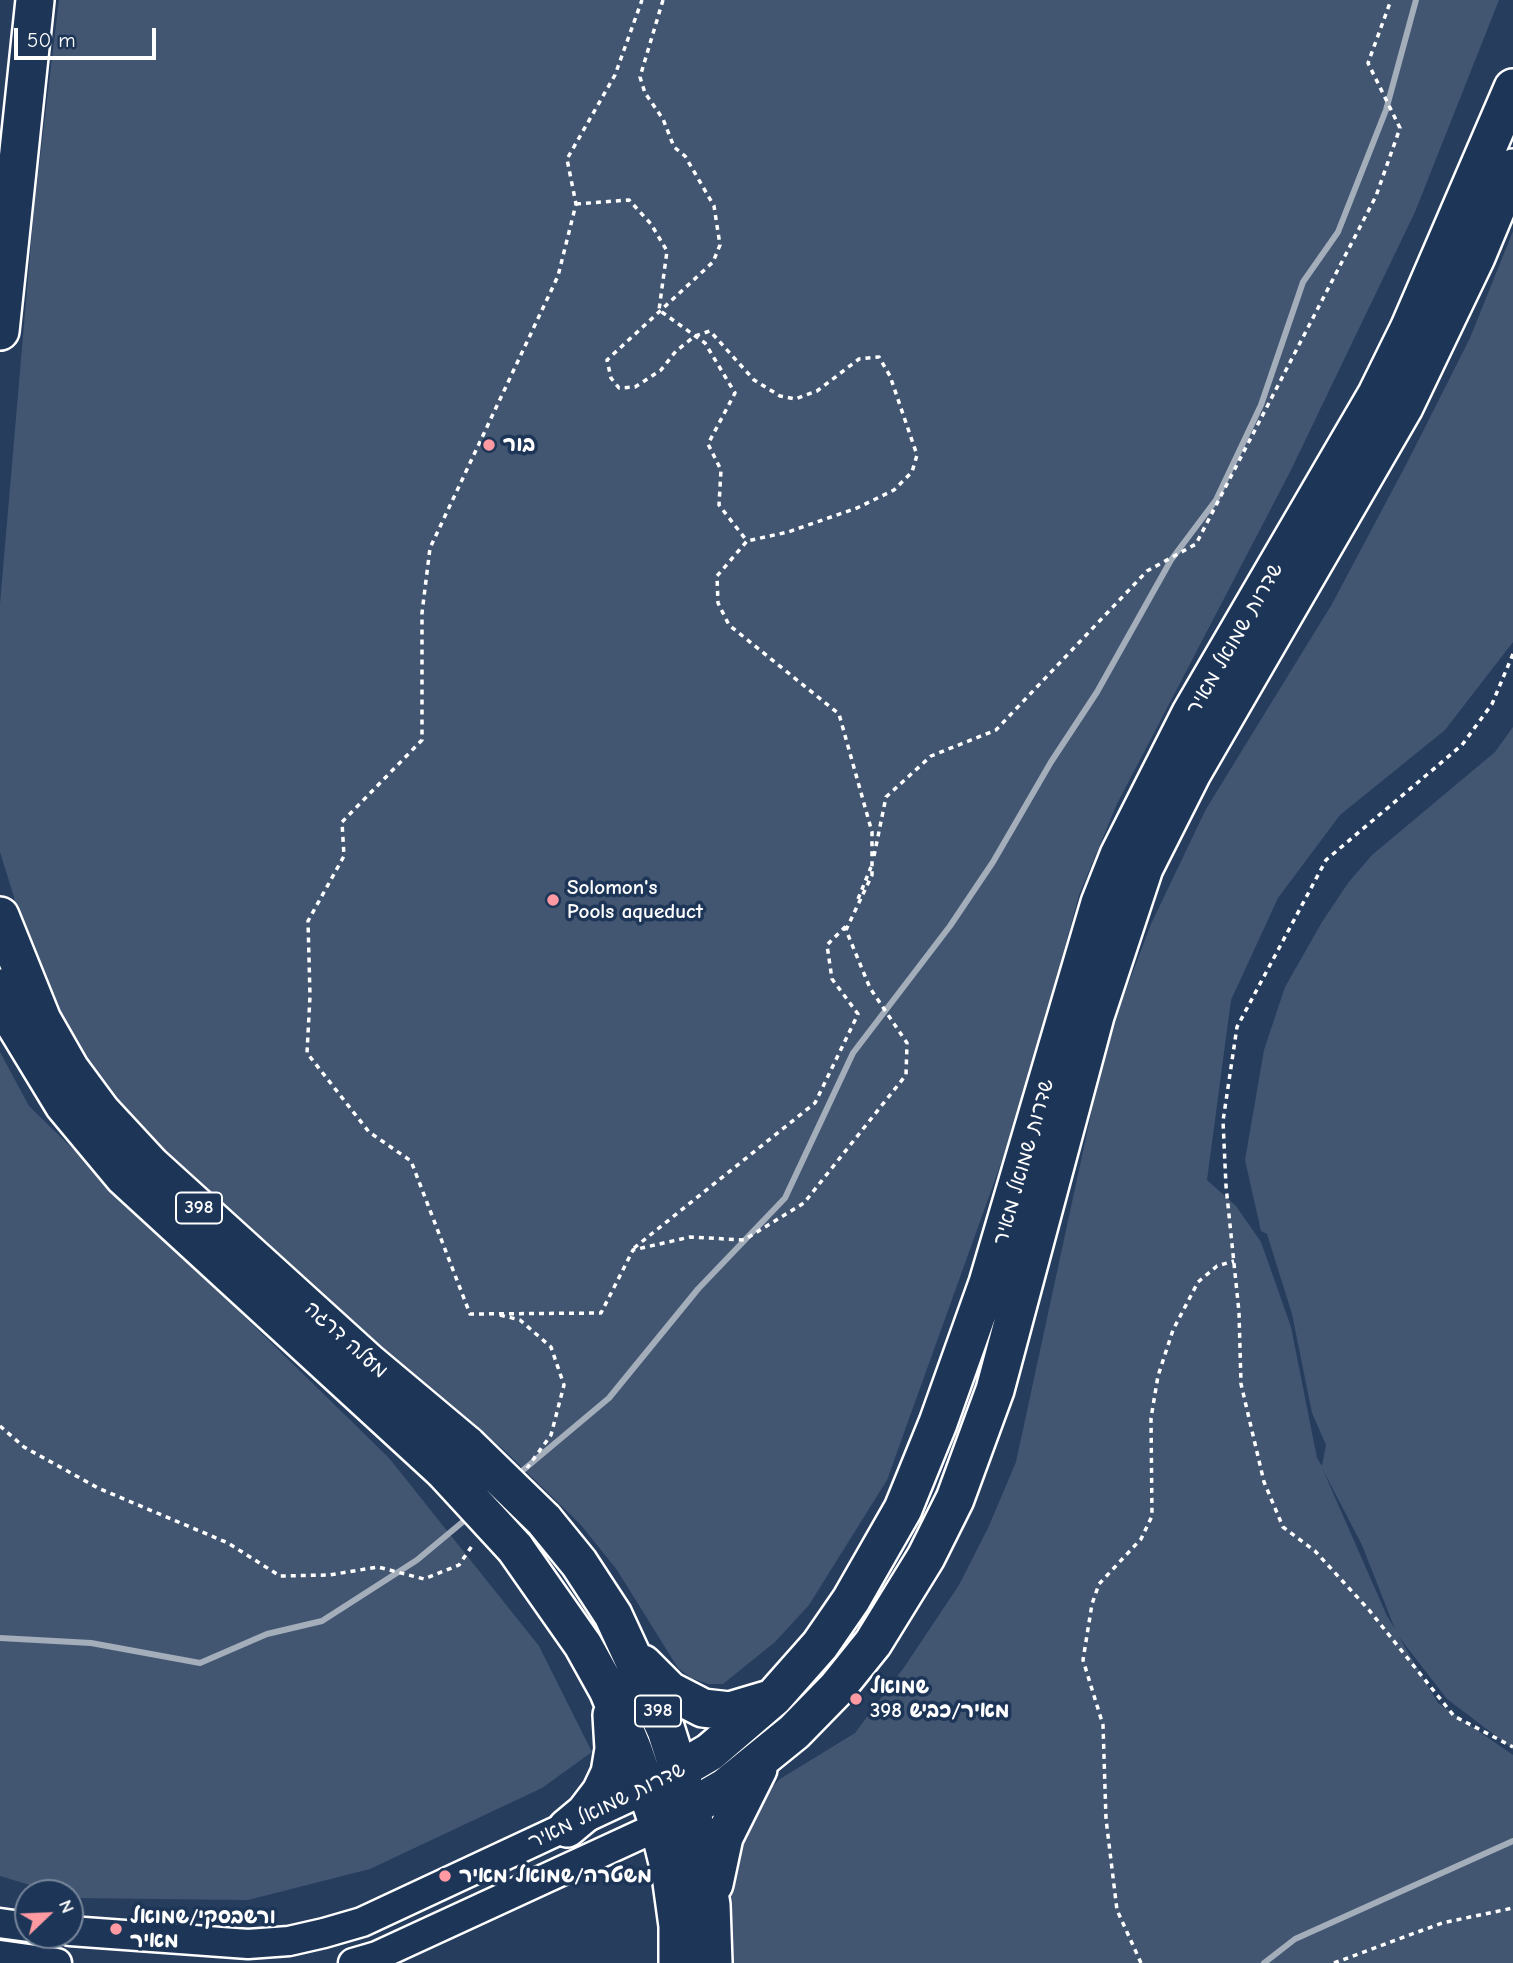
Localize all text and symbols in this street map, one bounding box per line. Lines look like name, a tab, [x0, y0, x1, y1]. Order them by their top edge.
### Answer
scale bar	[18, 14, 159, 58]
text: 50 m	[27, 28, 76, 52]
place label: בור	[503, 432, 535, 458]
marker: בור	[481, 437, 497, 453]
street label: שדרות שמואל מאיר	[1181, 558, 1289, 720]
place label: Solomon's Pools aqueduct	[567, 875, 703, 925]
marker: Solomon's Pools aqueduct	[545, 892, 561, 908]
street label: שדרות שמואל מאיר	[988, 1076, 1060, 1248]
road number: 398	[176, 1192, 222, 1224]
street label: מעלה דרגה	[299, 1296, 393, 1384]
place label: שמואל מאיר/כביש 398	[870, 1674, 1010, 1724]
marker: שמואל מאיר/כביש 398	[848, 1691, 864, 1707]
road number: 398	[635, 1695, 681, 1726]
street label: שדרות שמואל מאיר	[524, 1757, 690, 1855]
place label: משטרה/שמואל מאיר	[459, 1863, 652, 1889]
marker: משטרה/שמואל מאיר	[437, 1868, 453, 1884]
north arrow	[14, 1879, 84, 1949]
text: N	[54, 1897, 79, 1917]
place label: ורשבסקי/שמואל מאיר	[130, 1904, 276, 1954]
marker: ורשבסקי/שמואל מאיר	[108, 1921, 124, 1937]

